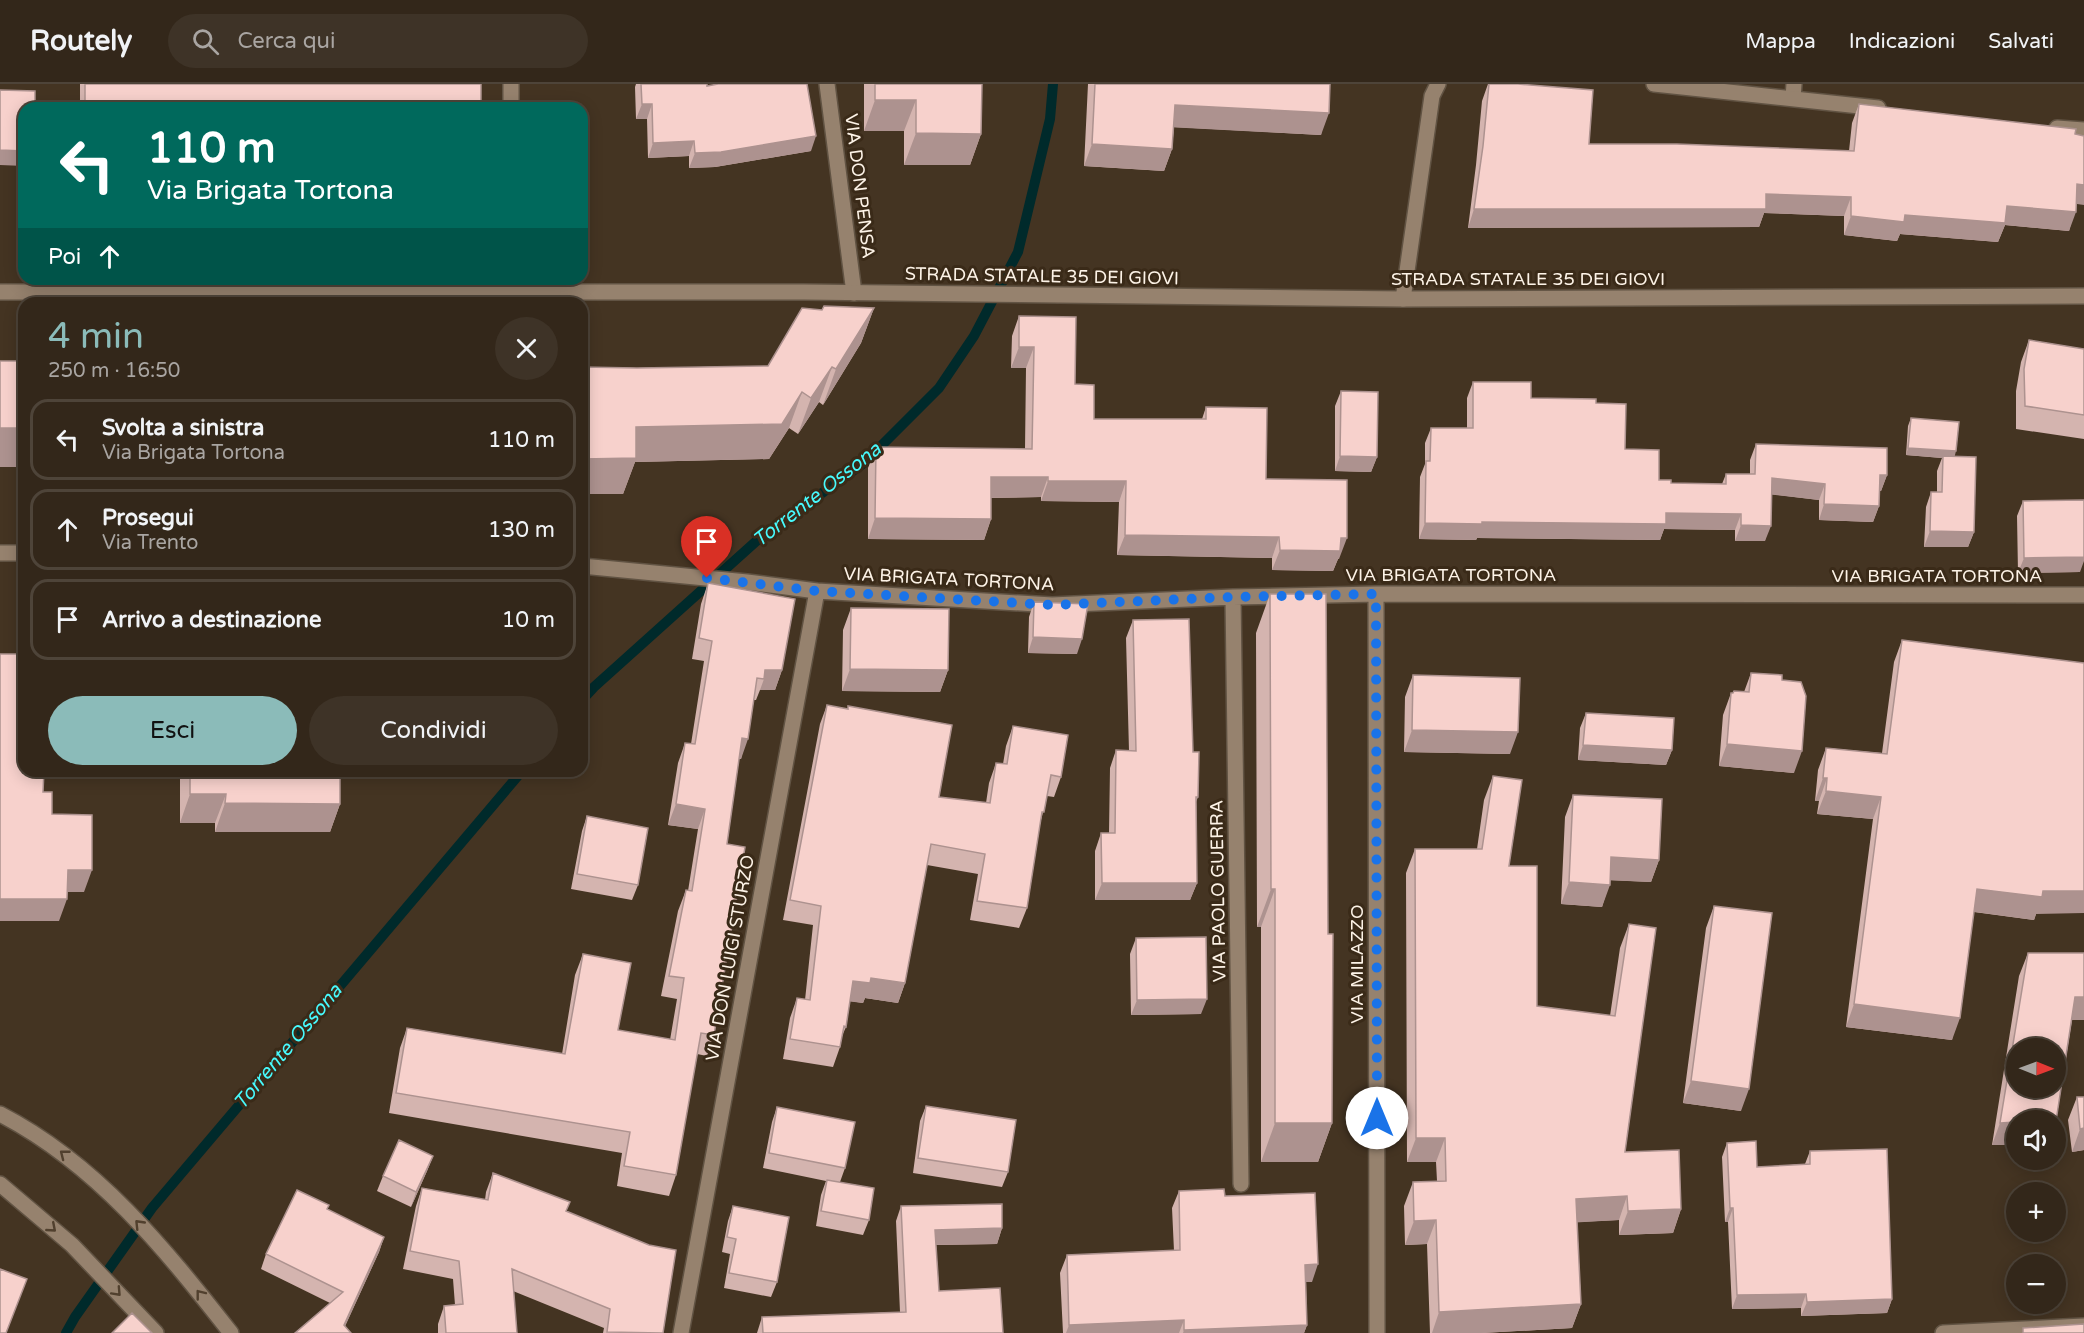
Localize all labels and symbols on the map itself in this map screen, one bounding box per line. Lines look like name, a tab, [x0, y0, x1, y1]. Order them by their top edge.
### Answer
street label: VIA DON PENSA	[840, 112, 880, 260]
street label: STRADA STATALE 35 DEI GIOVI	[905, 263, 1179, 289]
street label: STRADA STATALE 35 DEI GIOVI	[1391, 268, 1665, 290]
water label: Torrente Ossona	[748, 437, 887, 553]
pin	[681, 516, 732, 578]
street label: VIA BRIGATA TORTONA	[843, 562, 1055, 596]
street label: VIA BRIGATA TORTONA	[1345, 564, 1557, 586]
street label: VIA BRIGATA TORTONA	[1831, 565, 2043, 587]
street label: VIA PAOLO GUERRA	[1205, 800, 1231, 982]
street label: VIA DON LUIGI STURZO	[701, 853, 759, 1063]
street label: VIA MILAZZO	[1346, 904, 1368, 1024]
water label: Torrente Ossona	[229, 979, 348, 1115]
north arrow	[2006, 1038, 2066, 1098]
position arrow	[1345, 1086, 1409, 1150]
one-way arrow	[60, 1150, 71, 1161]
one-way arrow	[45, 1220, 56, 1231]
one-way arrow	[136, 1220, 147, 1231]
one-way arrow	[109, 1284, 120, 1295]
one-way arrow	[197, 1290, 208, 1301]

